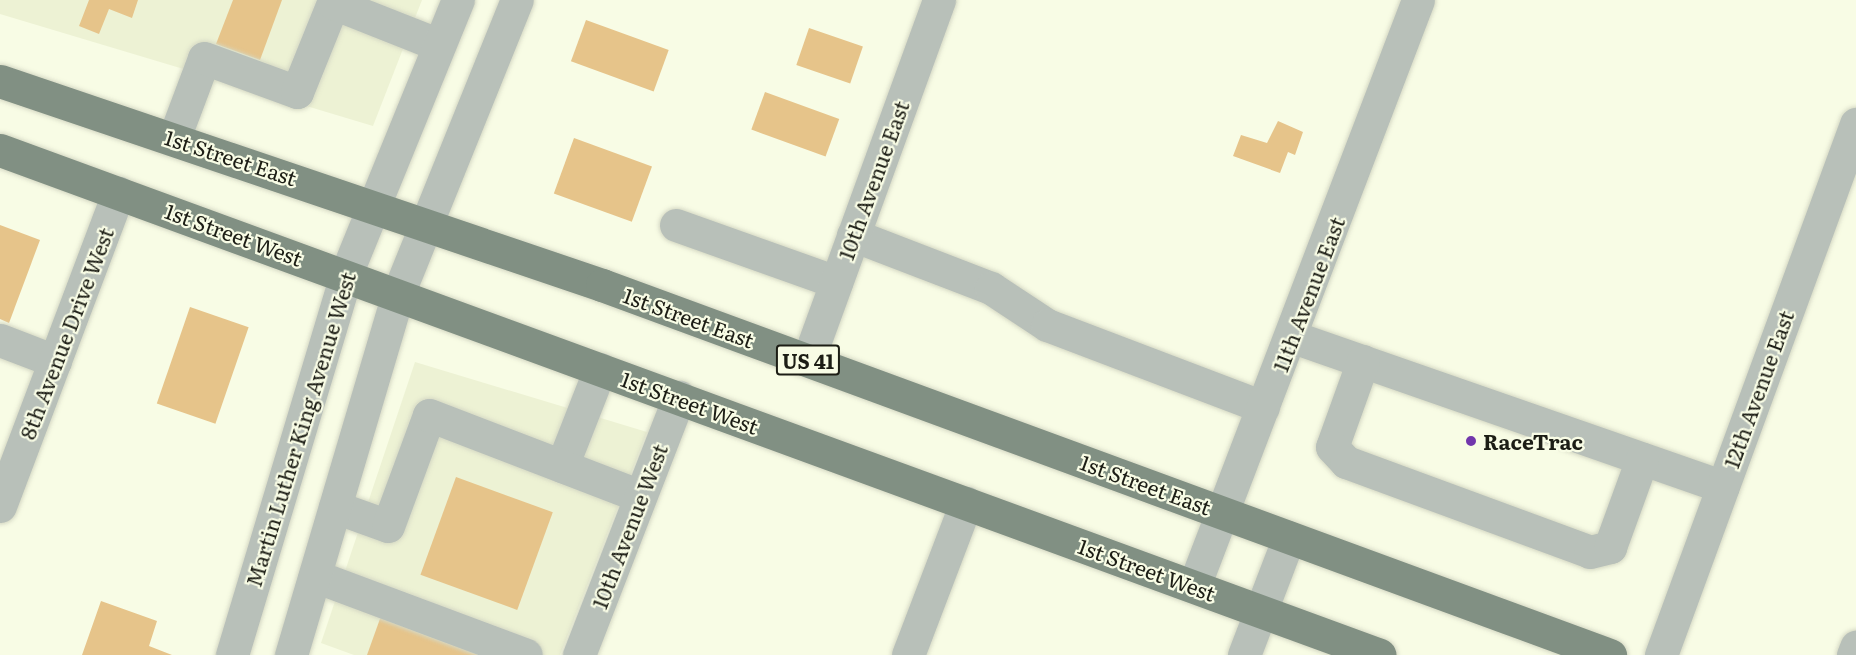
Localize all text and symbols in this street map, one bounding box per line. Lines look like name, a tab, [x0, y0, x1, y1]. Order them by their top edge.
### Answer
street label: 10th Avenue East	[833, 97, 913, 263]
street label: 1st Street East	[162, 124, 300, 190]
street label: 1st Street West	[162, 198, 306, 270]
street label: 11th Avenue East	[1267, 213, 1349, 375]
street label: 8th Avenue Drive West	[14, 224, 118, 442]
street label: Martin Luther King Avenue West	[240, 268, 360, 590]
street label: 1st Street East	[620, 282, 758, 352]
street label: 12th Avenue East	[1718, 307, 1798, 471]
road number: US 41	[775, 343, 841, 377]
street label: 1st Street West	[618, 366, 762, 438]
place label: RaceTrac	[1483, 428, 1583, 454]
marker: RaceTrac	[1464, 434, 1478, 448]
street label: 10th Avenue West	[586, 440, 672, 612]
street label: 1st Street East	[1077, 449, 1215, 519]
street label: 1st Street West	[1075, 533, 1219, 605]

